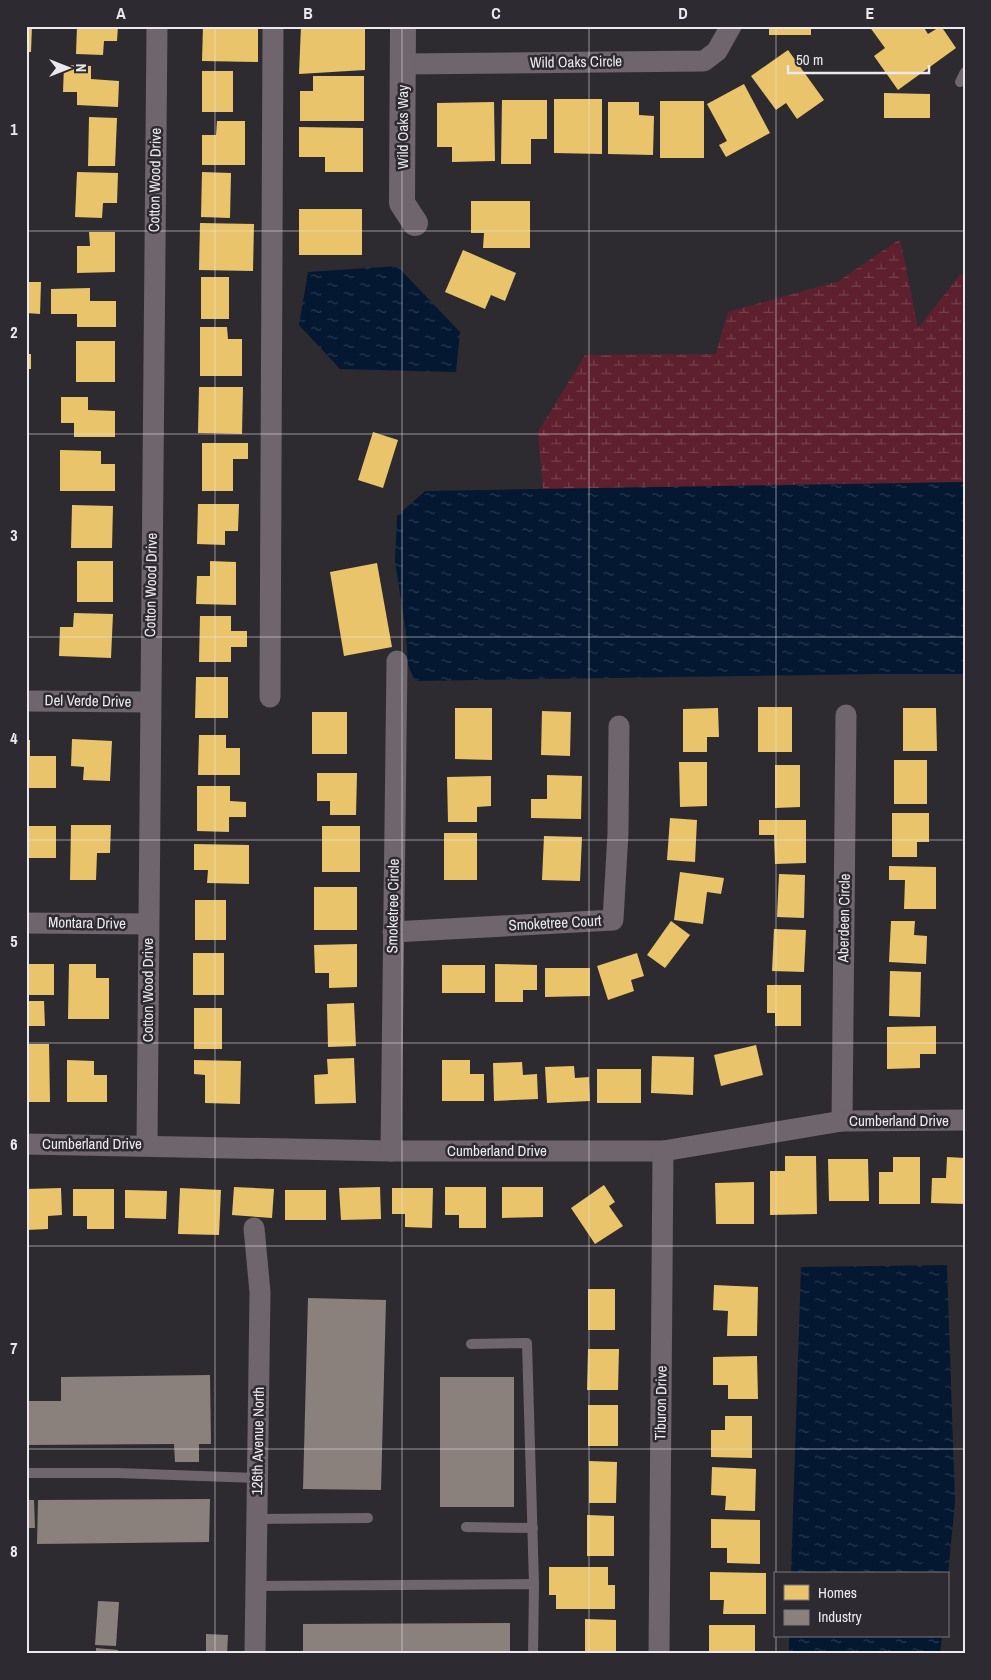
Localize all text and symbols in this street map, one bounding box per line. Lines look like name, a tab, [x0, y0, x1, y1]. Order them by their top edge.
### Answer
text: A	[116, 2, 126, 24]
text: B	[303, 2, 313, 24]
text: C	[491, 2, 501, 24]
text: D	[678, 2, 688, 24]
text: E	[866, 2, 875, 24]
north arrow	[42, 42, 92, 92]
scale bar	[788, 42, 930, 74]
text: 50 m	[796, 49, 823, 70]
street label: Wild Oaks Circle	[530, 50, 622, 73]
text: N	[72, 64, 90, 72]
street label: Wild Oaks Way	[392, 84, 413, 169]
text: 1	[10, 118, 18, 140]
street label: Cotton Wood Drive	[143, 127, 166, 232]
text: 2	[10, 321, 18, 343]
text: 3	[10, 524, 18, 546]
street label: Cotton Wood Drive	[139, 532, 162, 637]
street label: Del Verde Drive	[44, 689, 132, 712]
text: 4	[10, 727, 18, 749]
street label: Smoketree Circle	[381, 858, 404, 954]
street label: Aberdeen Circle	[832, 873, 855, 964]
street label: Smoketree Court	[508, 910, 603, 935]
street label: Montara Drive	[48, 911, 126, 934]
text: 5	[10, 930, 18, 952]
street label: Cotton Wood Drive	[137, 938, 158, 1042]
street label: Cumberland Drive	[849, 1110, 949, 1131]
text: 6	[10, 1133, 18, 1155]
street label: Cumberland Drive	[42, 1133, 142, 1154]
street label: Cumberland Drive	[447, 1140, 547, 1161]
text: 7	[10, 1337, 18, 1359]
street label: Tiburon Drive	[649, 1365, 672, 1441]
street label: 126th Avenue North	[246, 1387, 269, 1495]
text: 8	[10, 1540, 18, 1562]
legend	[774, 1572, 948, 1638]
text: Homes	[818, 1582, 857, 1603]
text: Industry	[818, 1606, 863, 1627]

